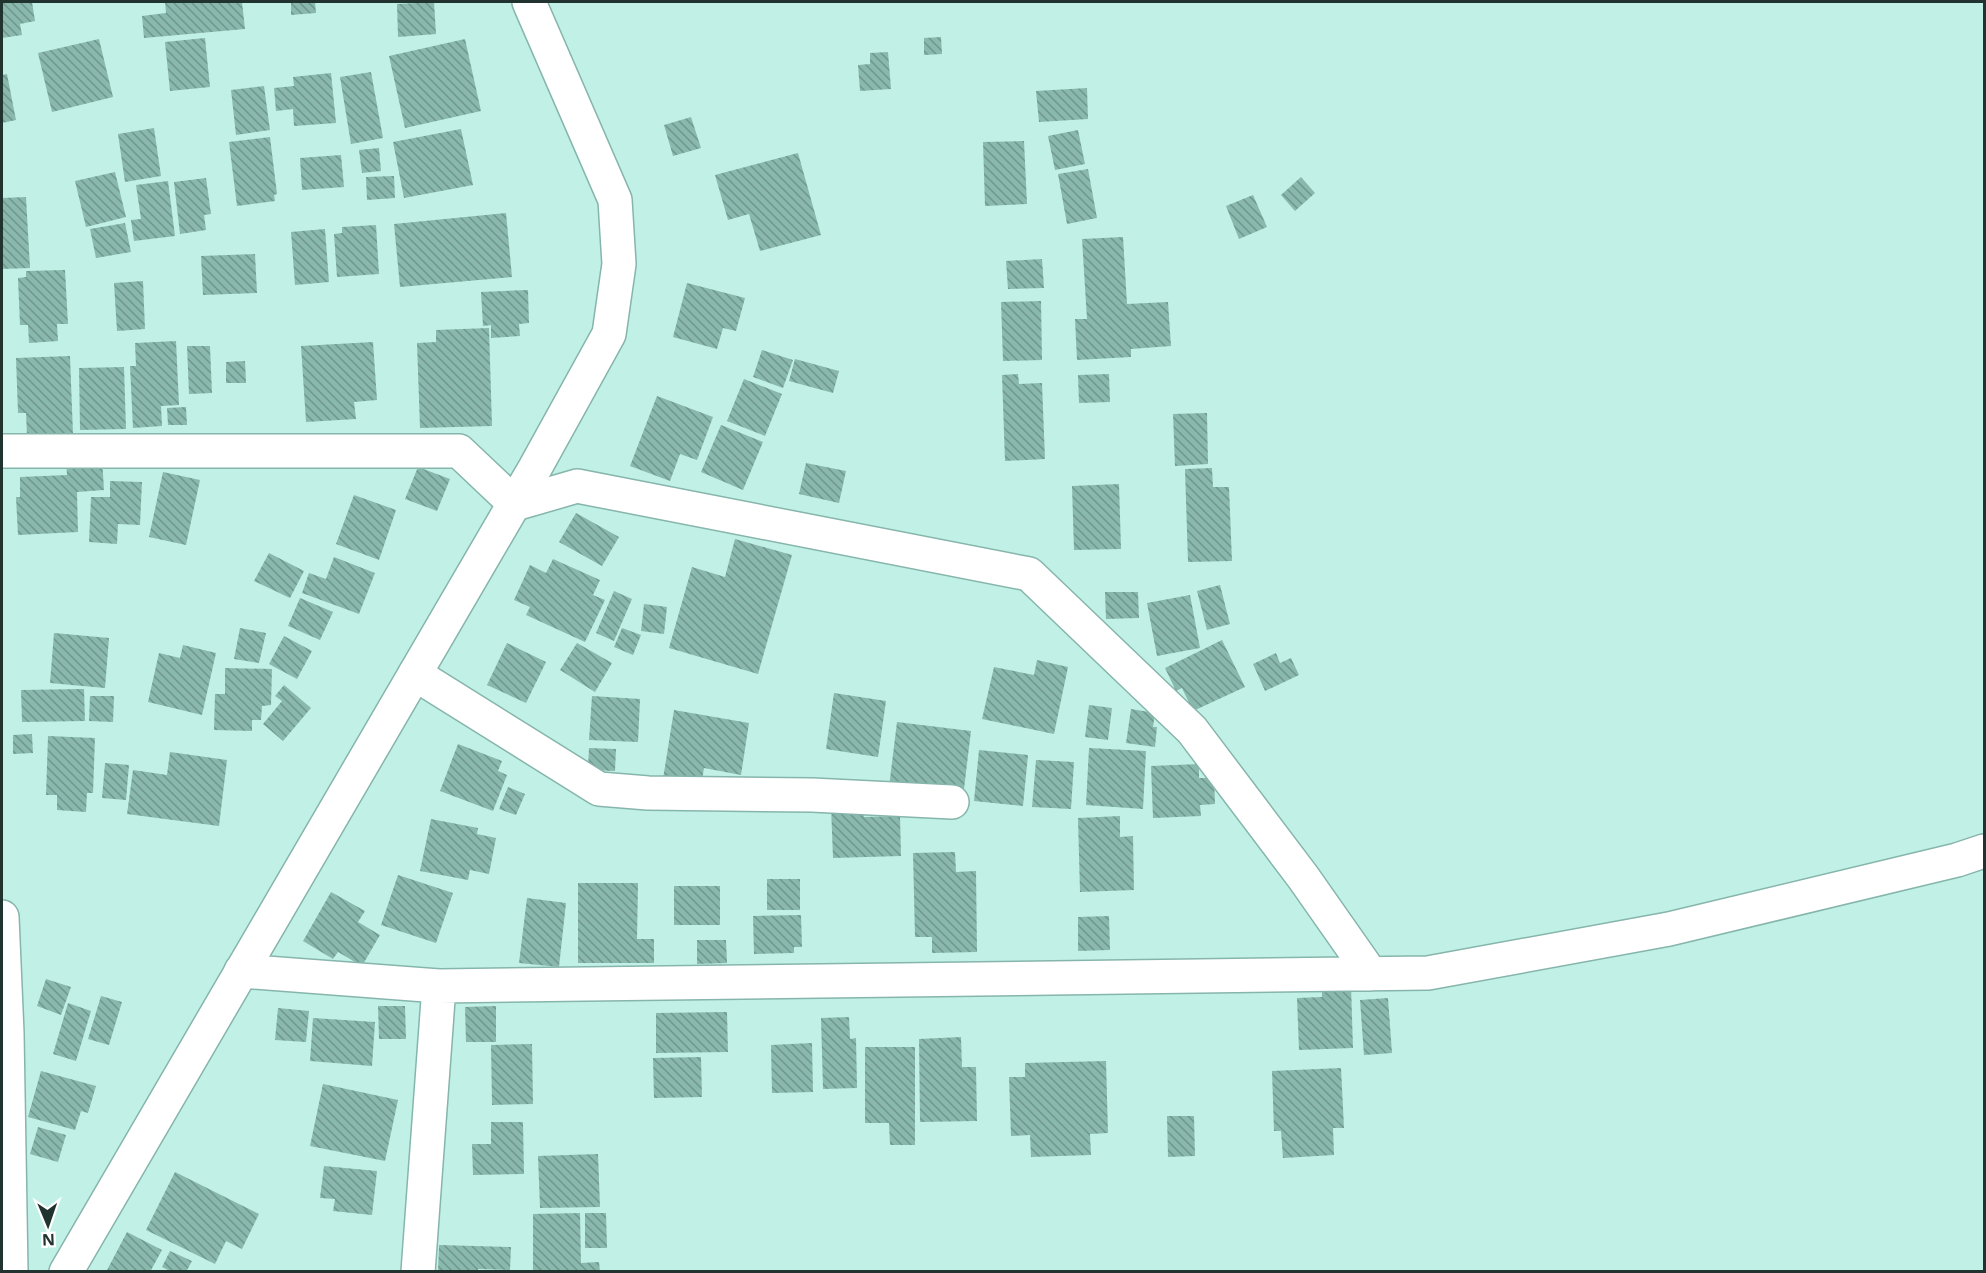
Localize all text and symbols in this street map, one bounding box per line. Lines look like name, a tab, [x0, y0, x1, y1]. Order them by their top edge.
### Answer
north arrow	[18, 1195, 78, 1255]
text: N	[42, 1229, 55, 1251]

